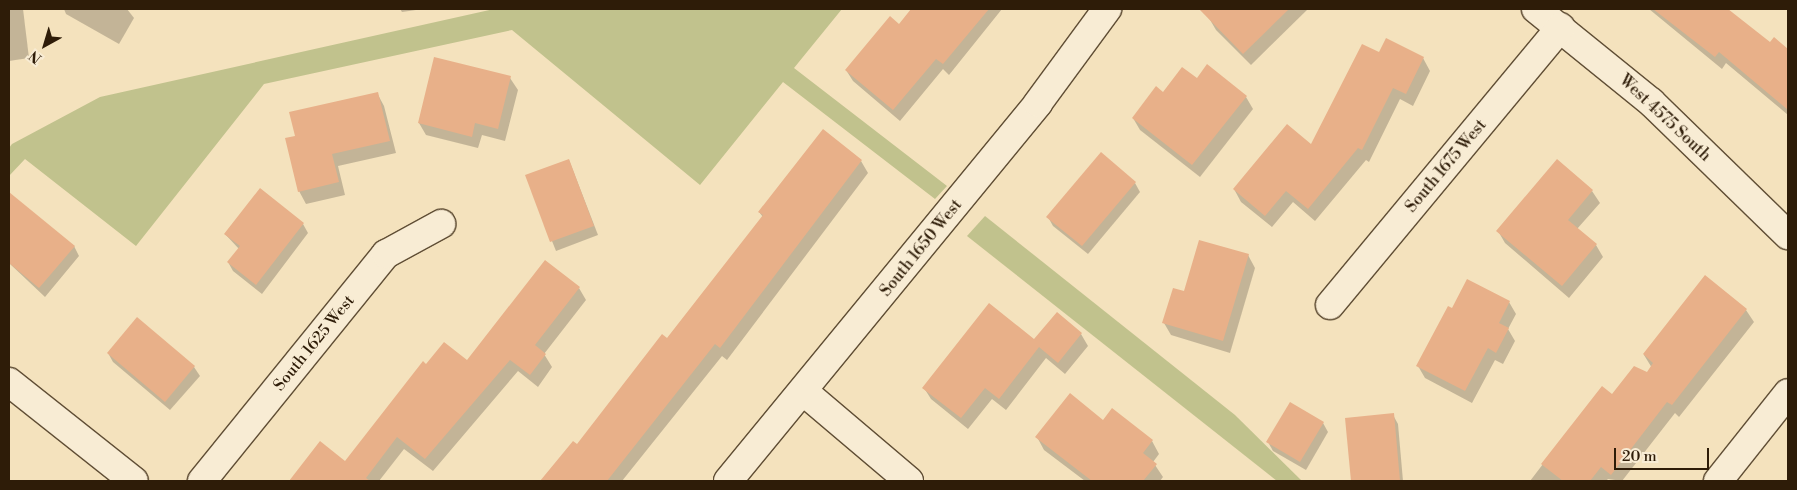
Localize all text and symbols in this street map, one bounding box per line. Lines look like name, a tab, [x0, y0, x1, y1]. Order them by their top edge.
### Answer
north arrow	[20, 20, 70, 70]
text: N	[26, 46, 46, 67]
street label: West 4575 South	[1615, 71, 1715, 165]
street label: South 1675 West	[1402, 116, 1490, 216]
street label: South 1650 West	[876, 196, 966, 300]
street label: South 1625 West	[270, 291, 358, 395]
scale bar	[1617, 438, 1712, 470]
text: 20 m	[1622, 447, 1657, 466]

